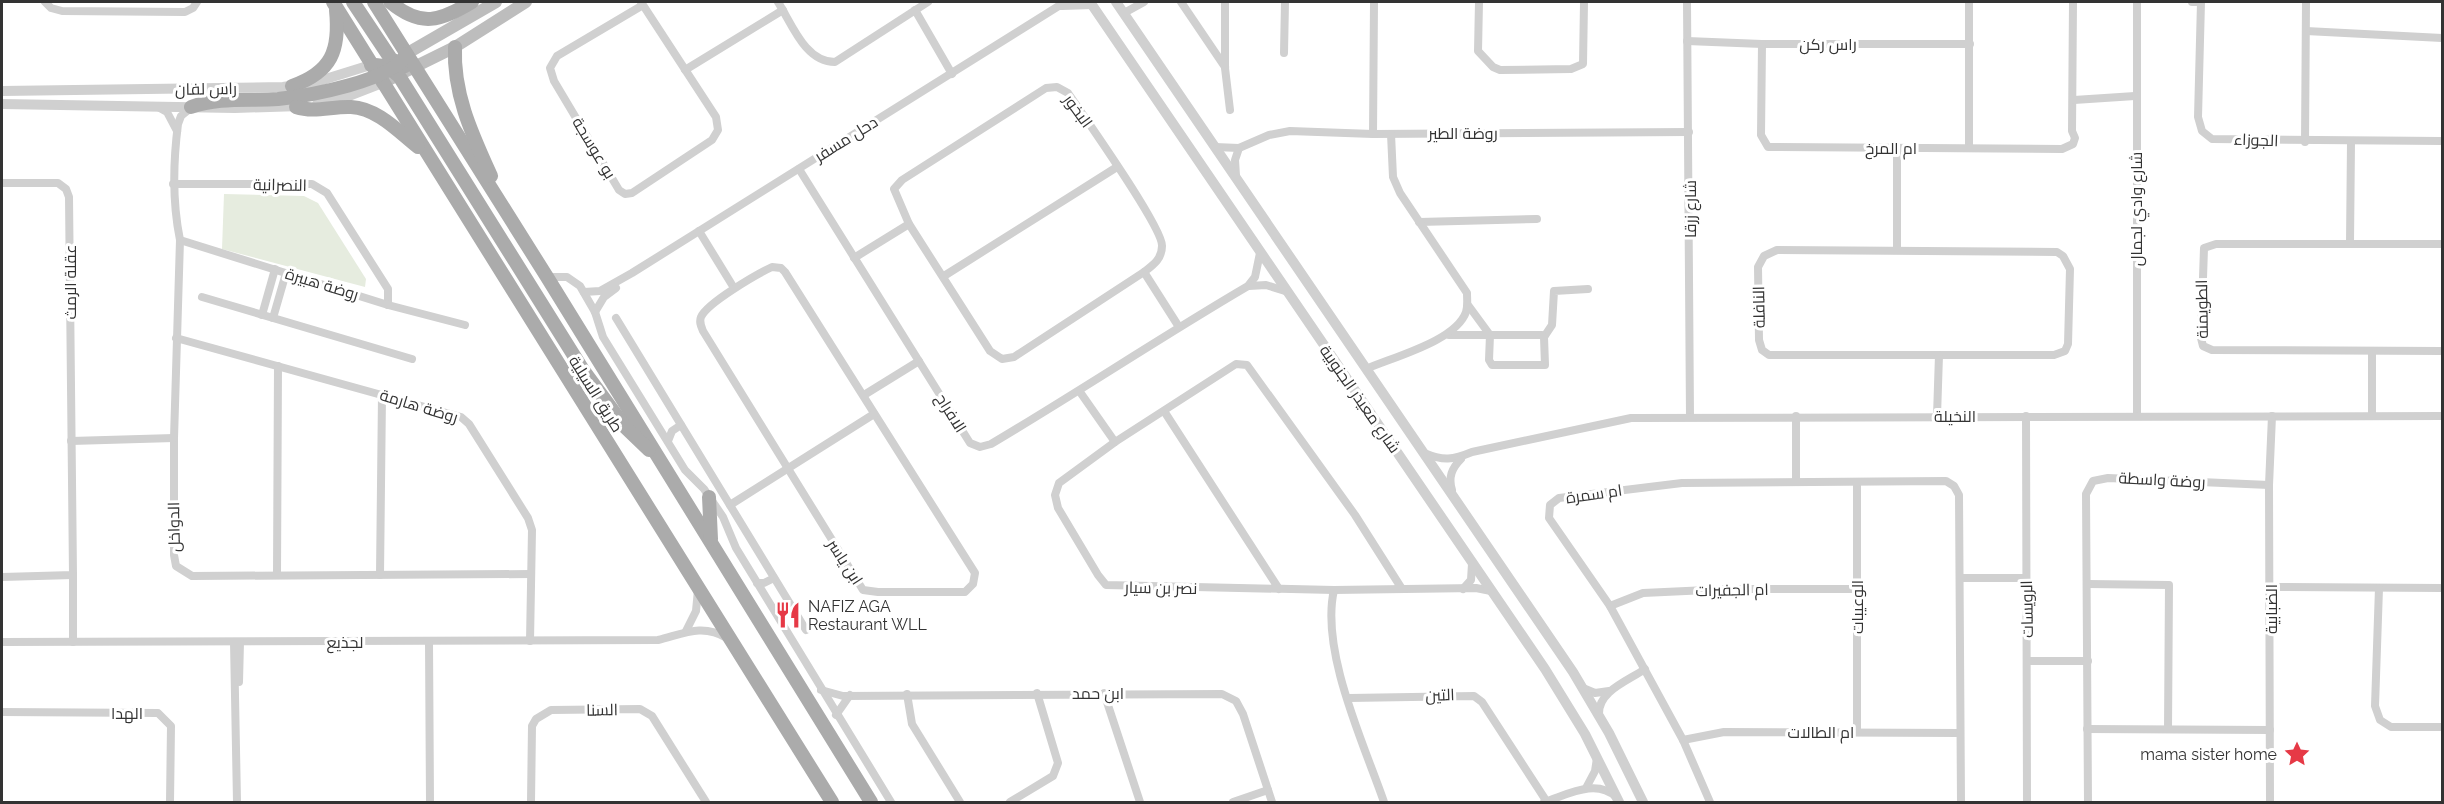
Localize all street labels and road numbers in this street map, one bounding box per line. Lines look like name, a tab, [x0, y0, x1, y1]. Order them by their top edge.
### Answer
street label: راس ركن	[1799, 35, 1857, 55]
street label: راس لفان	[175, 79, 237, 100]
street label: البخور	[1059, 90, 1096, 131]
street label: دحل مسفر	[810, 112, 882, 167]
street label: بو عوسجة	[568, 114, 620, 182]
street label: روضة الطير	[1427, 124, 1498, 143]
street label: الجوزاء	[2233, 130, 2279, 150]
street label: ام المرخ	[1865, 139, 1917, 160]
street label: شارع وادي لجمال	[2127, 152, 2150, 266]
street label: النصرانية	[253, 175, 307, 195]
street label: شارع زرقا	[1681, 180, 1702, 238]
street label: عقلة الرمث	[61, 245, 80, 319]
street label: روضة هبيرة	[283, 264, 361, 304]
street label: الطويمنة	[2192, 279, 2212, 339]
street label: النافلة	[1749, 286, 1769, 328]
street label: شارع معيذر الجنوبية	[1314, 341, 1404, 458]
street label: طريق السيلية	[564, 352, 627, 436]
street label: روضة هارمة	[378, 385, 460, 427]
street label: الافراح	[930, 390, 970, 437]
street label: النخيلة	[1934, 407, 1976, 426]
street label: روضة واسطة	[2118, 468, 2206, 492]
street label: ام سمرة	[1565, 481, 1624, 509]
street label: الدواخل	[164, 502, 185, 552]
street label: ابن ياسر	[822, 535, 867, 589]
street label: نصر بن سيار	[1123, 578, 1197, 599]
street label: ام الجفيرات	[1695, 580, 1769, 602]
street label: الوعيبات	[1848, 580, 1867, 634]
street label: الرويسات	[2017, 580, 2037, 638]
street label: الضبابية	[2262, 584, 2281, 634]
street label: لجذيع	[327, 633, 363, 654]
street label: ابن حمد	[1072, 684, 1124, 704]
street label: التين	[1425, 685, 1455, 706]
street label: السنا	[586, 700, 618, 720]
street label: الهدا	[111, 704, 143, 724]
street label: ام الطالات	[1788, 723, 1854, 744]

